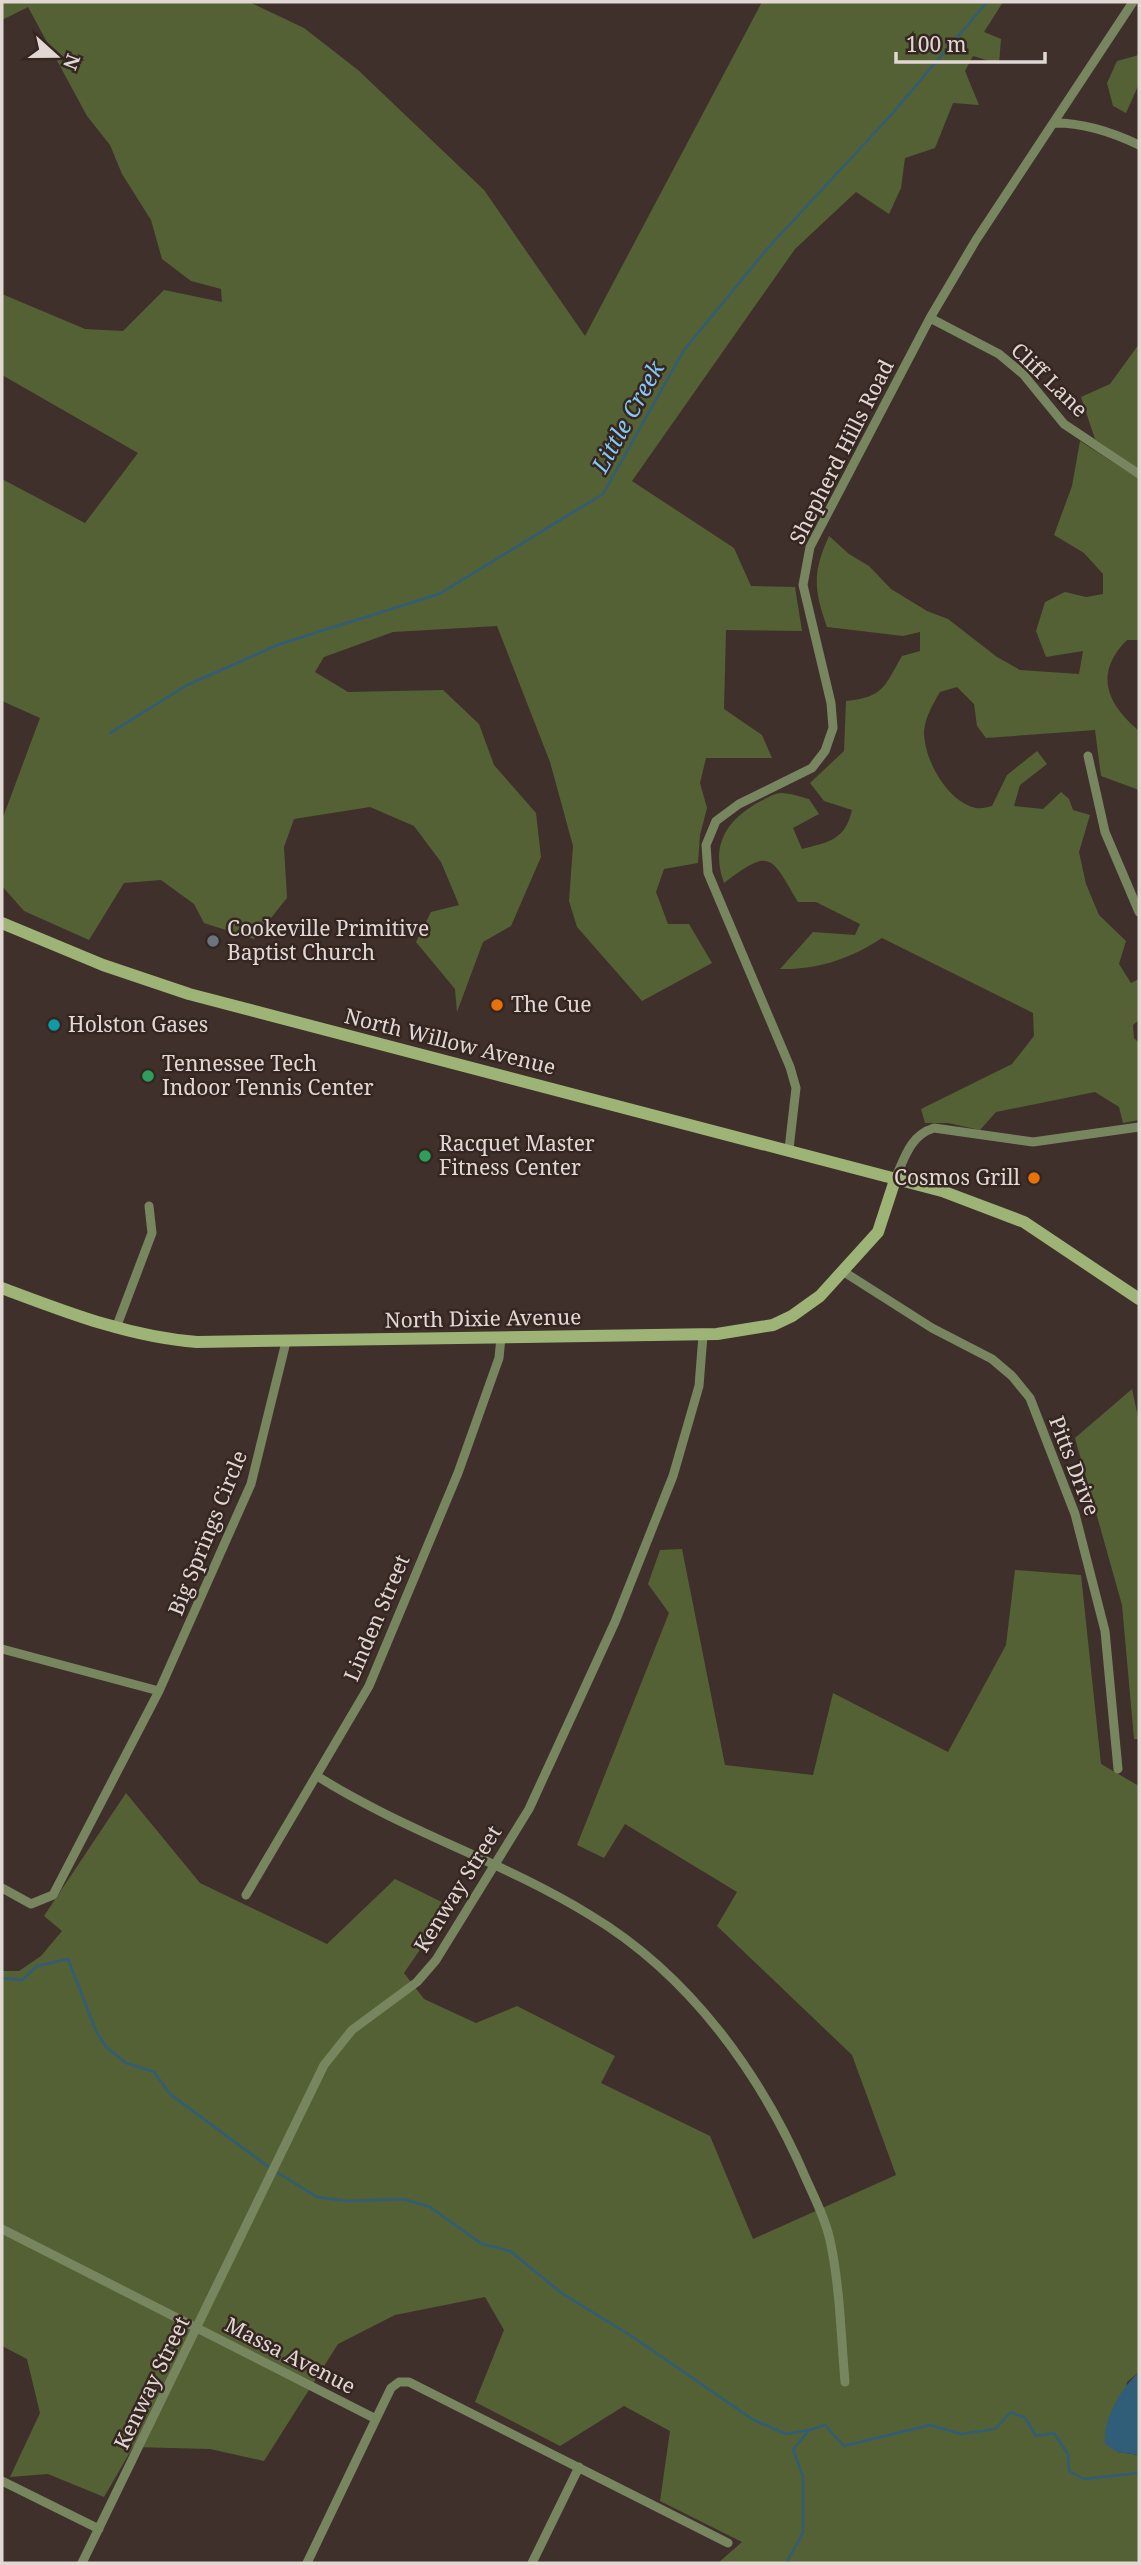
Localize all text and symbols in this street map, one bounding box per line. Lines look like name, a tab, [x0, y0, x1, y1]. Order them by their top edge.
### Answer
north arrow	[21, 21, 91, 91]
scale bar	[896, 21, 1045, 65]
text: 100 m	[906, 30, 967, 58]
text: N	[57, 50, 87, 74]
street label: Cliff Lane	[1005, 336, 1094, 423]
water label: Little Creek	[583, 354, 671, 479]
street label: Shepherd Hills Road	[782, 354, 900, 549]
place label: Cookeville Primitive Baptist Church	[227, 914, 429, 966]
marker: Cookeville Primitive Baptist Church	[205, 933, 221, 949]
place label: The Cue	[511, 990, 591, 1018]
marker: The Cue	[489, 997, 505, 1013]
street label: North Willow Avenue	[342, 1001, 559, 1081]
place label: Holston Gases	[68, 1010, 208, 1038]
marker: Holston Gases	[46, 1017, 62, 1033]
place label: Tennessee Tech Indoor Tennis Center	[162, 1049, 374, 1101]
marker: Tennessee Tech Indoor Tennis Center	[140, 1068, 156, 1084]
place label: Racquet Master Fitness Center	[439, 1129, 595, 1181]
marker: Racquet Master Fitness Center	[417, 1148, 433, 1164]
place label: Cosmos Grill	[894, 1163, 1020, 1191]
marker: Cosmos Grill	[1026, 1170, 1042, 1186]
street label: North Dixie Avenue	[384, 1302, 582, 1334]
street label: Pitts Drive	[1043, 1412, 1107, 1519]
street label: Big Springs Circle	[161, 1446, 253, 1619]
street label: Linden Street	[337, 1550, 415, 1685]
street label: Kenway Street	[407, 1820, 507, 1957]
street label: Massa Avenue	[220, 2310, 360, 2400]
street label: Kenway Street	[107, 2312, 195, 2454]

